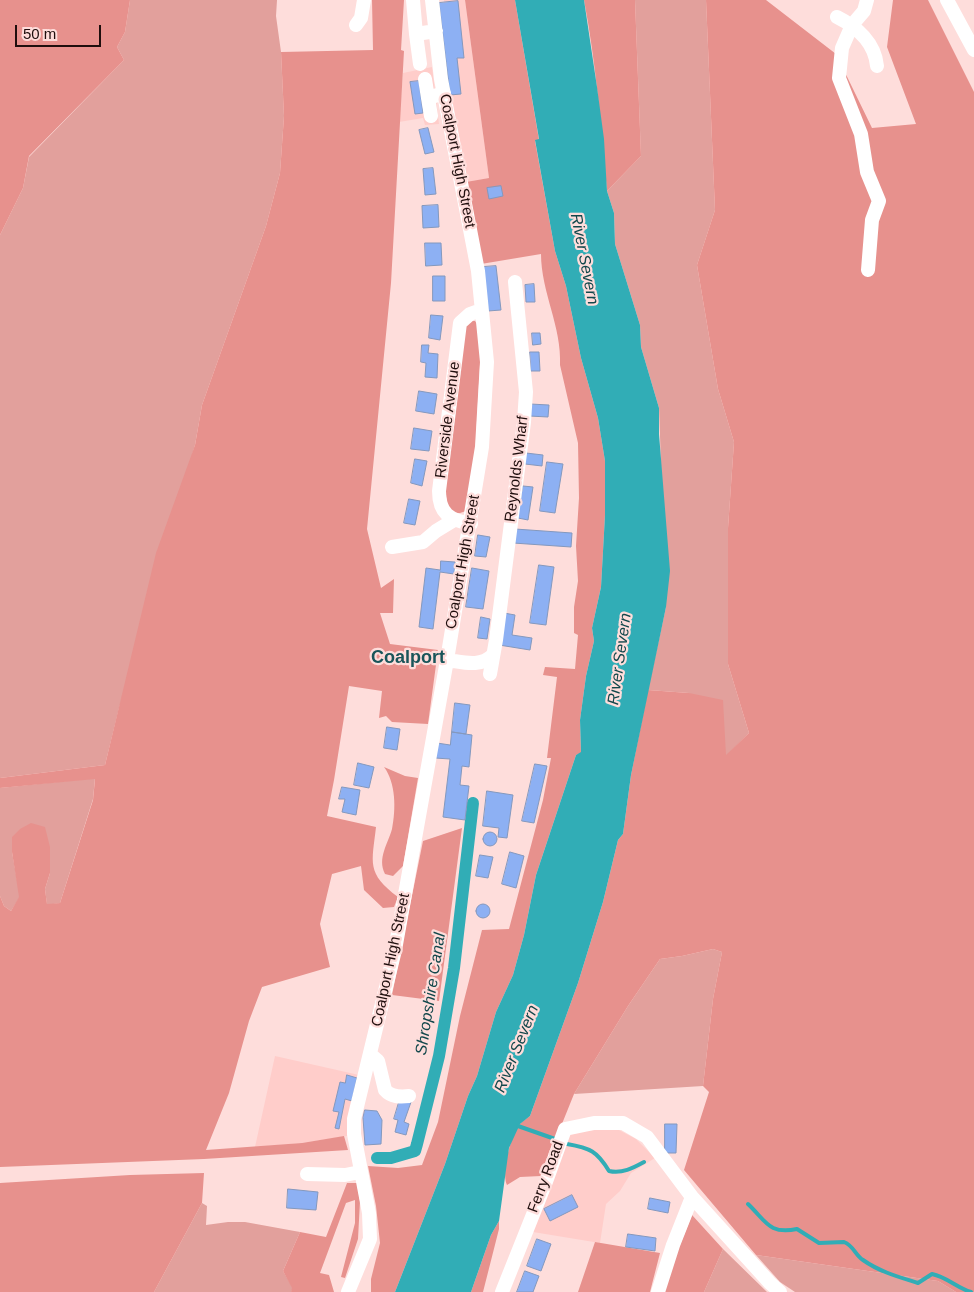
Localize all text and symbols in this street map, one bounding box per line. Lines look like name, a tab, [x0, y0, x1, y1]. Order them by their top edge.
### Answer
scale bar	[18, 15, 104, 47]
text: 50 m	[23, 25, 56, 42]
street label: Coalport High Street	[435, 93, 479, 229]
water label: River Severn	[566, 212, 602, 306]
street label: Riverside Avenue	[432, 361, 464, 479]
street label: Reynolds Wharf	[502, 415, 532, 523]
street label: Coalport High Street	[442, 494, 484, 630]
water label: River Severn	[604, 612, 636, 706]
district label: Coalport	[371, 647, 445, 669]
street label: Coalport High Street	[368, 892, 414, 1028]
water label: Shropshire Canal	[412, 931, 450, 1057]
water label: River Severn	[491, 1003, 543, 1095]
street label: Ferry Road	[524, 1139, 568, 1215]

